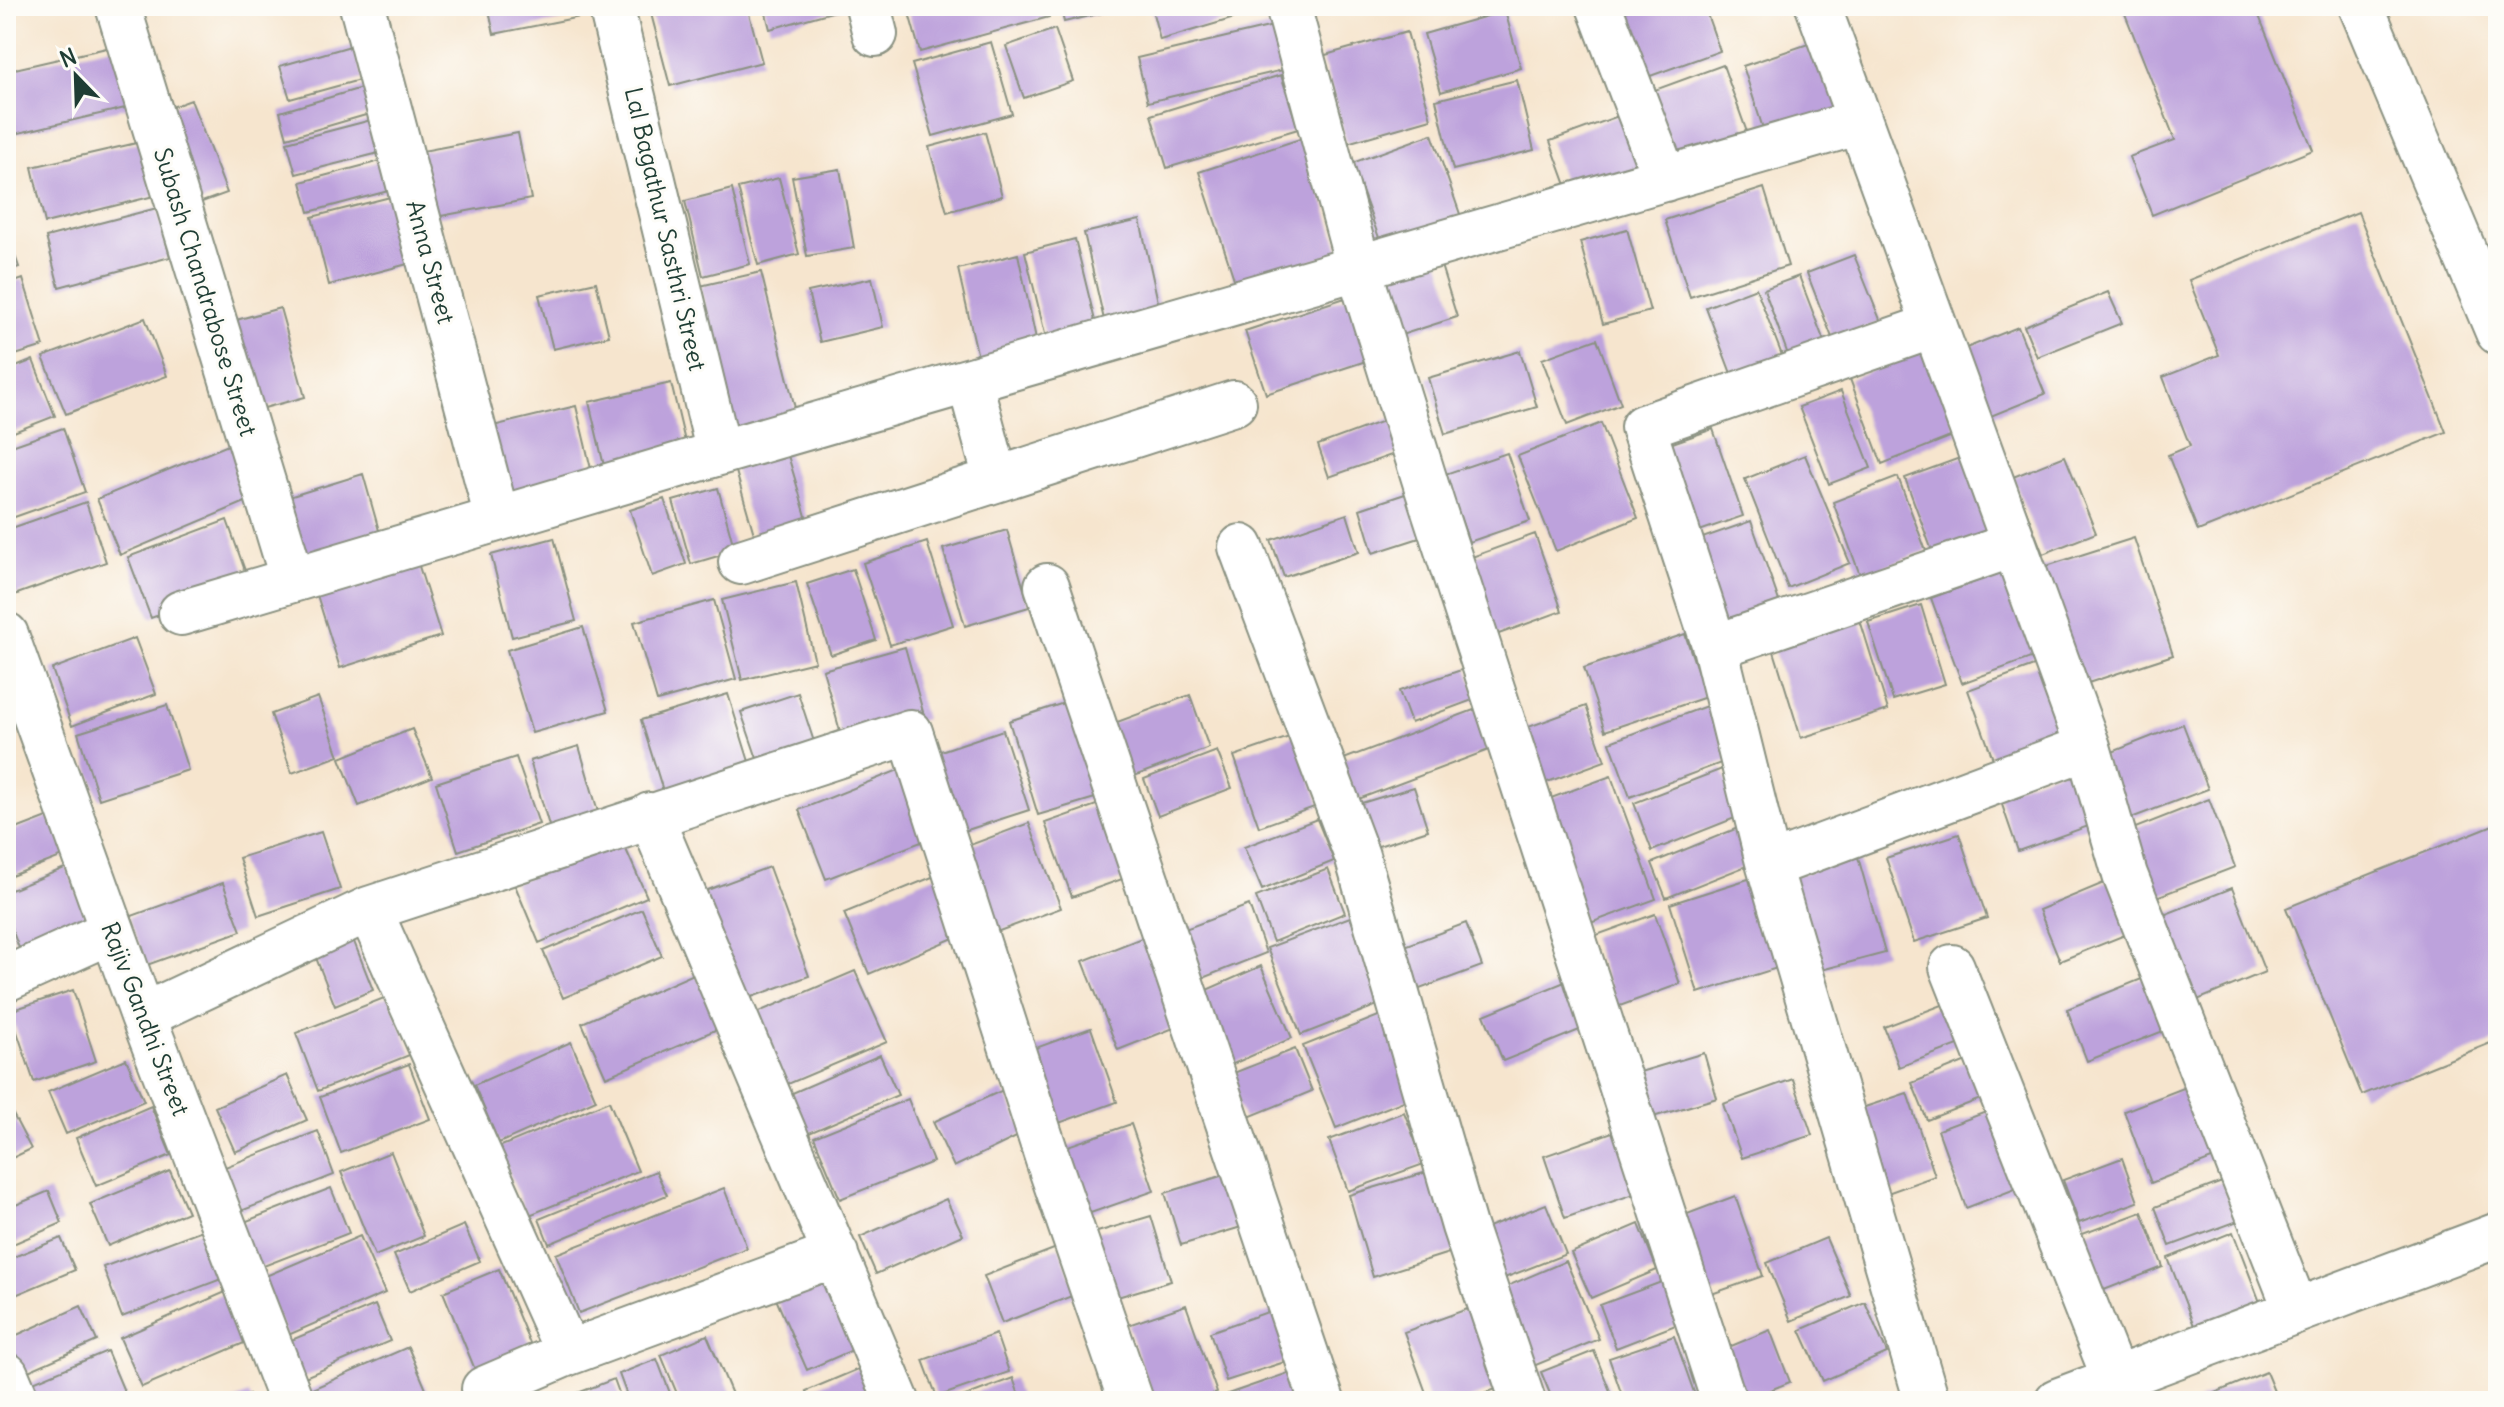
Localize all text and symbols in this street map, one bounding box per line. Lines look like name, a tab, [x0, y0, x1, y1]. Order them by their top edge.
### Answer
north arrow	[36, 36, 116, 116]
text: N	[56, 42, 81, 73]
street label: Lal Bagathur Sasthri Street	[619, 84, 713, 374]
street label: Subash Chandrabose Street	[148, 144, 264, 439]
street label: Anna Street	[400, 197, 462, 327]
street label: Rajiv Gandhi Street	[95, 918, 197, 1120]

